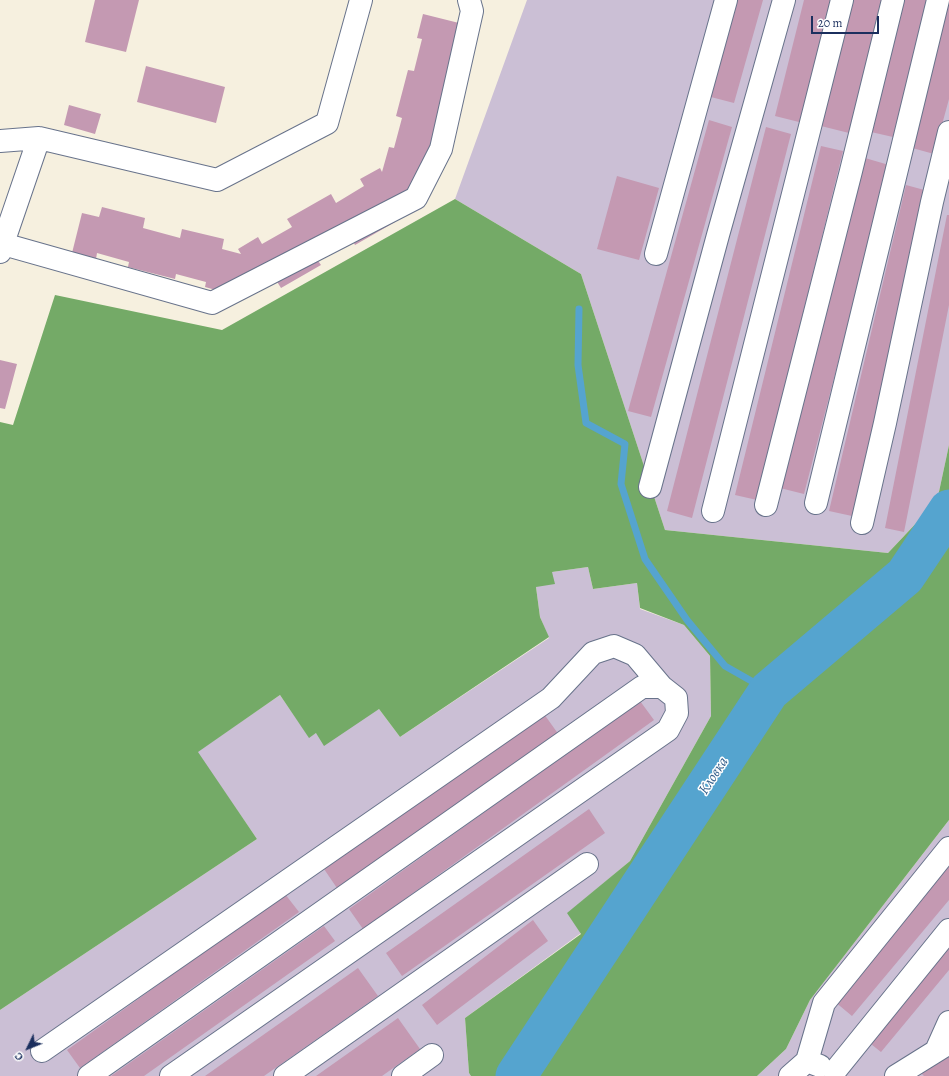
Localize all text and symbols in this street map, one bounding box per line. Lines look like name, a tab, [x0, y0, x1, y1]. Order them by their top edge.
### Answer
scale bar	[813, 8, 881, 34]
text: 20 m	[818, 15, 842, 31]
water label: Кловка	[695, 754, 733, 798]
north arrow	[8, 1028, 48, 1068]
text: С	[11, 1049, 27, 1064]

